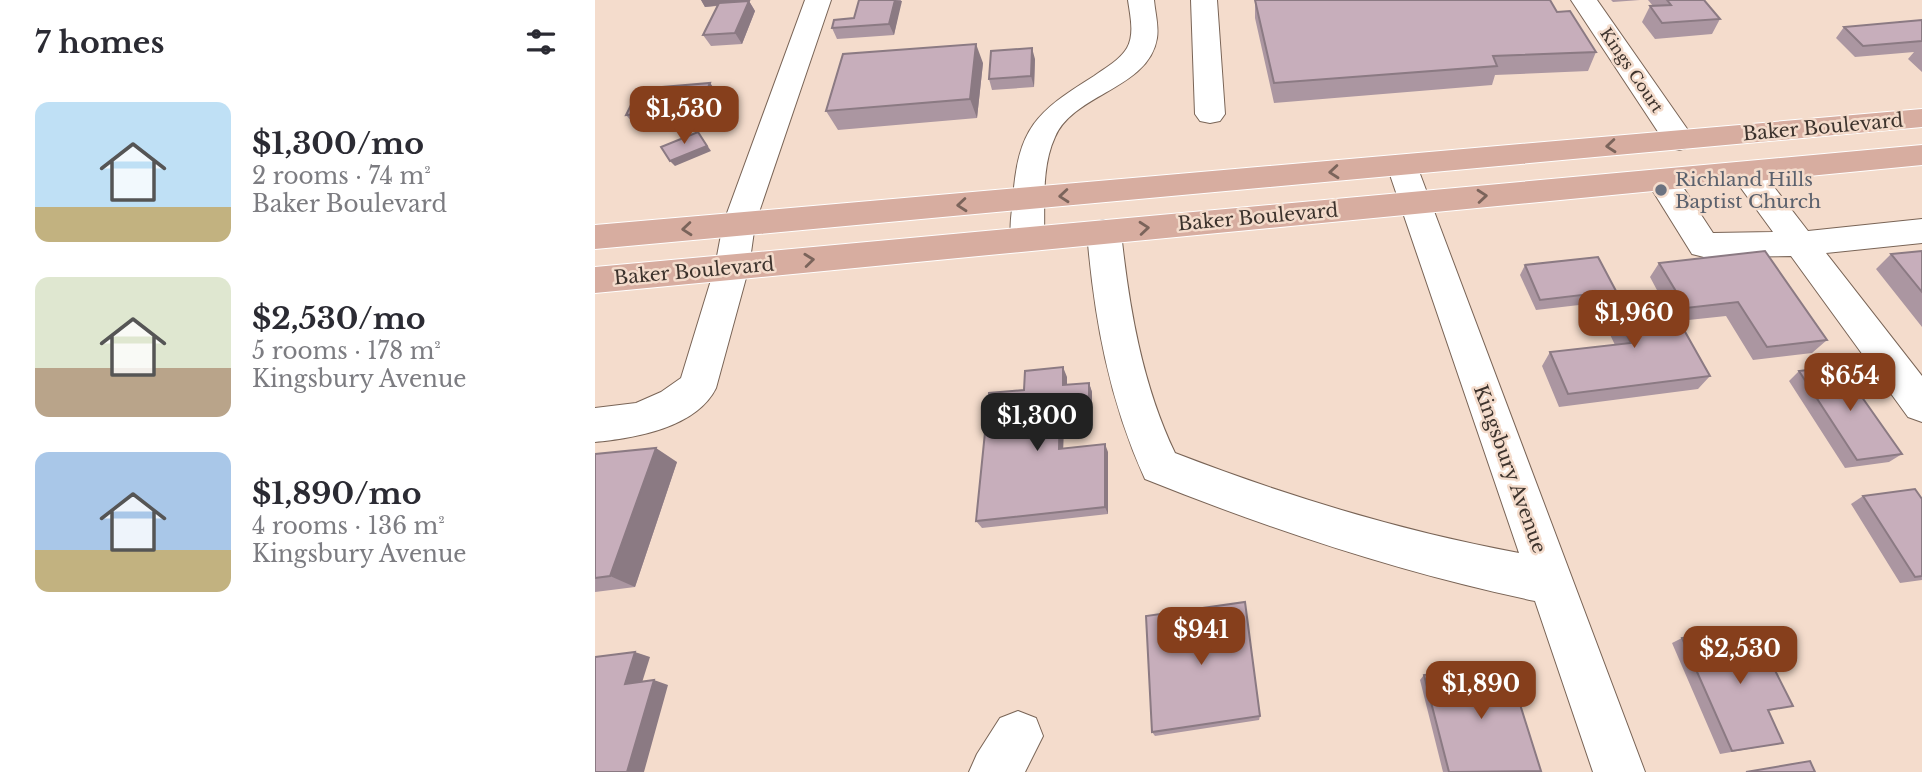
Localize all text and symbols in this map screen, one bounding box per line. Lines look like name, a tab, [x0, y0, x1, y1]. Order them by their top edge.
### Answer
icon: filters	[522, 23, 560, 61]
text: 7 homes	[35, 24, 164, 61]
street label: Kings Court	[1596, 24, 1668, 116]
pin: $1,530	[627, 86, 741, 146]
text: $1,530	[646, 95, 722, 123]
street label: Baker Boulevard	[1742, 109, 1904, 145]
text: $1,300/mo	[252, 125, 424, 162]
icon: home	[91, 130, 175, 214]
one-way arrow	[1606, 138, 1617, 153]
text: 2 rooms · 74 m²	[252, 162, 431, 190]
one-way arrow	[1328, 164, 1339, 179]
place label: Richland Hills Baptist Church	[1675, 168, 1821, 213]
marker: Richland Hills Baptist Church	[1653, 182, 1669, 198]
one-way arrow	[1059, 188, 1070, 203]
one-way arrow	[1477, 189, 1488, 204]
text: Baker Boulevard	[252, 190, 447, 218]
one-way arrow	[957, 197, 968, 212]
street label: Baker Boulevard	[1177, 199, 1339, 235]
one-way arrow	[681, 221, 692, 236]
one-way arrow	[1139, 221, 1150, 236]
one-way arrow	[803, 252, 815, 267]
street label: Baker Boulevard	[613, 253, 775, 289]
pin: $1,960	[1577, 290, 1691, 350]
text: $1,960	[1594, 299, 1674, 327]
text: $2,530/mo	[252, 300, 426, 337]
icon: home	[91, 305, 175, 389]
text: 5 rooms · 178 m²	[252, 337, 441, 365]
pin: $654	[1809, 354, 1891, 413]
text: $654	[1820, 362, 1880, 390]
text: Kingsbury Avenue	[252, 365, 467, 393]
street label: Kingsbury Avenue	[1469, 382, 1551, 556]
pin: $1,300	[980, 393, 1094, 453]
text: $1,300	[997, 402, 1077, 430]
text: $1,890/mo	[252, 475, 421, 512]
icon: home	[91, 480, 175, 564]
text: 4 rooms · 136 m²	[252, 512, 445, 540]
text: Kingsbury Avenue	[252, 540, 467, 568]
pin: $941	[1160, 608, 1242, 667]
text: $941	[1173, 616, 1229, 644]
pin: $2,530	[1683, 626, 1797, 686]
text: $2,530	[1699, 635, 1781, 663]
pin: $1,890	[1424, 662, 1538, 721]
text: $1,890	[1442, 670, 1520, 698]

